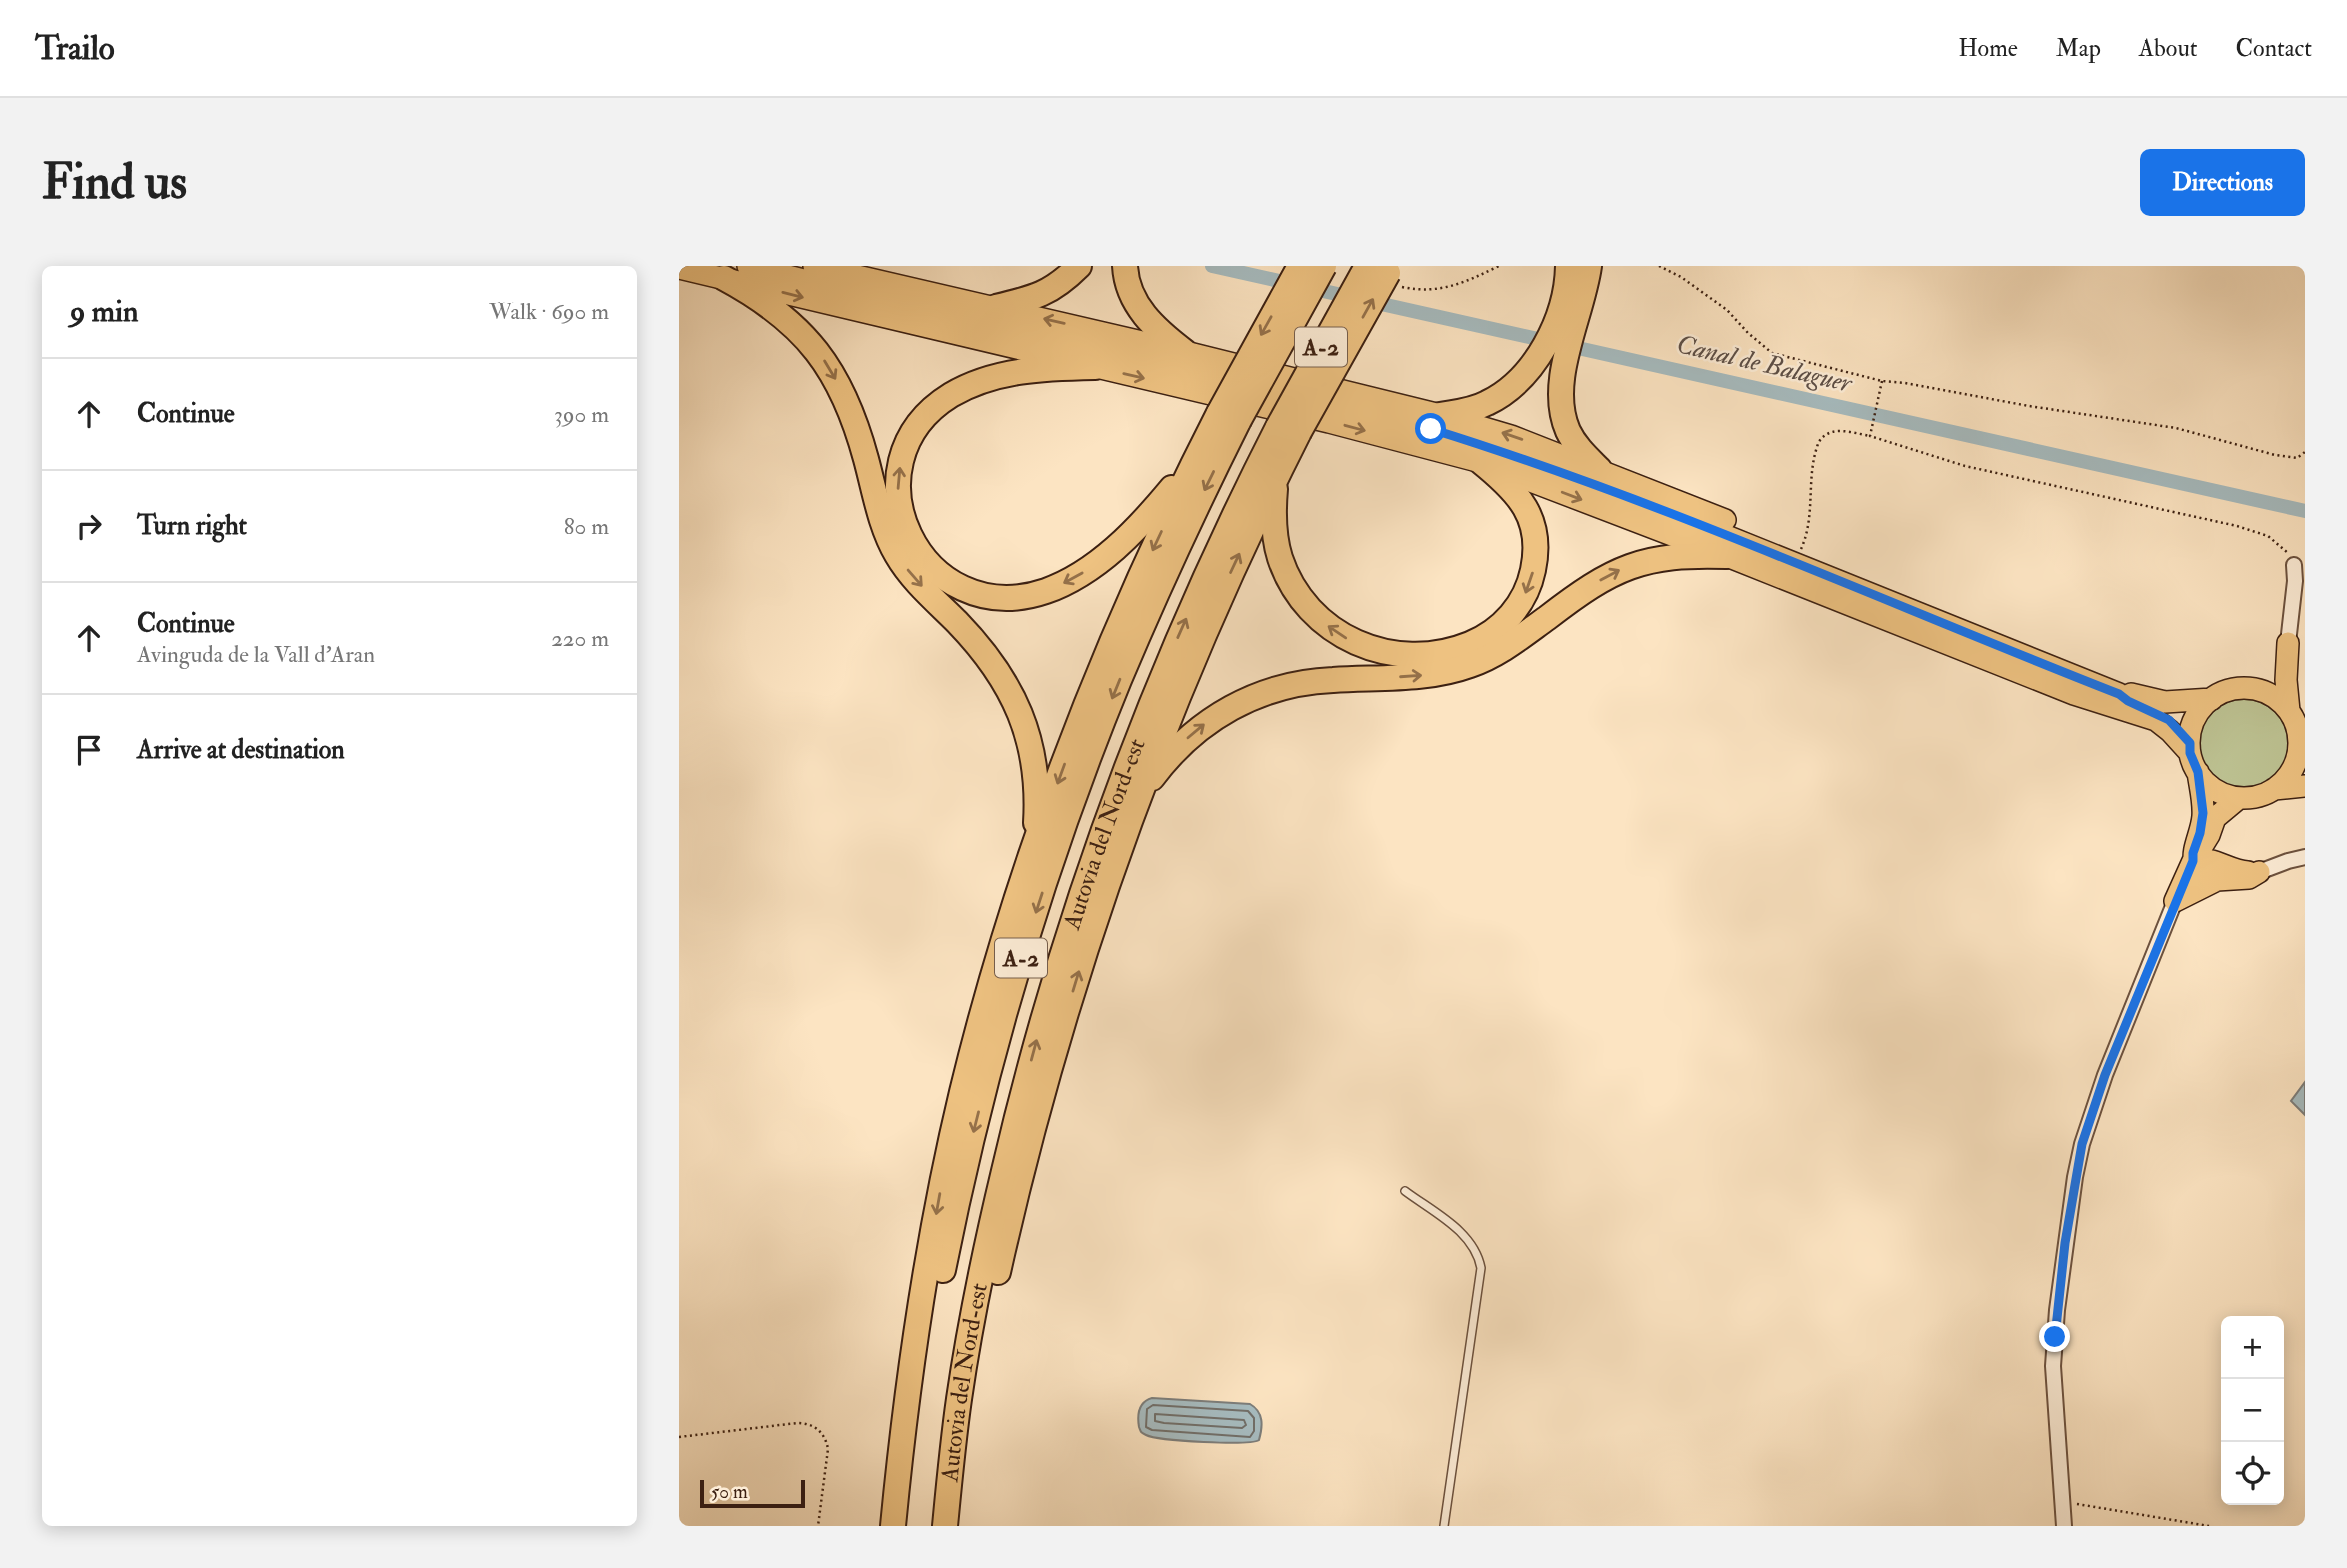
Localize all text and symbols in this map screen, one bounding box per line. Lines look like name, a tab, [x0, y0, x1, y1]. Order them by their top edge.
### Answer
text: Trailo	[35, 28, 115, 69]
text: Home	[1958, 33, 2018, 64]
text: Map	[2056, 33, 2101, 64]
text: About	[2139, 33, 2198, 64]
text: Contact	[2236, 33, 2312, 64]
button: Directions	[2140, 149, 2305, 216]
text: Find us	[42, 152, 187, 213]
one-way arrow	[781, 289, 804, 302]
text: 9 min	[70, 293, 138, 330]
text: Walk · 690 m	[489, 297, 609, 326]
one-way arrow	[1362, 298, 1375, 319]
one-way arrow	[1043, 314, 1066, 327]
one-way arrow	[1259, 315, 1273, 335]
road number: A-2	[1295, 327, 1347, 366]
water label: Canal de Balaguer	[1673, 328, 1856, 400]
one-way arrow	[823, 359, 837, 379]
one-way arrow	[1122, 370, 1144, 383]
icon: ahead	[70, 395, 108, 433]
text: Continue	[137, 398, 235, 430]
text: 390 m	[554, 400, 609, 429]
route start	[1415, 413, 1446, 444]
one-way arrow	[1344, 423, 1366, 436]
one-way arrow	[1501, 429, 1523, 441]
one-way arrow	[893, 467, 906, 490]
one-way arrow	[1201, 470, 1215, 491]
one-way arrow	[1560, 491, 1582, 504]
icon: right	[70, 507, 108, 545]
text: Turn right	[137, 510, 247, 542]
text: 80 m	[564, 512, 609, 541]
one-way arrow	[1150, 530, 1163, 551]
one-way arrow	[1228, 553, 1242, 574]
one-way arrow	[1599, 568, 1620, 581]
one-way arrow	[906, 569, 923, 586]
one-way arrow	[1063, 571, 1083, 585]
one-way arrow	[1522, 571, 1534, 593]
text: Continue	[137, 608, 235, 640]
one-way arrow	[1176, 618, 1189, 639]
icon: ahead	[70, 619, 108, 657]
text: 220 m	[551, 624, 609, 653]
one-way arrow	[1328, 625, 1348, 639]
text: Avinguda de la Vall d'Aran	[137, 640, 375, 669]
one-way arrow	[1399, 670, 1422, 683]
one-way arrow	[1108, 678, 1121, 699]
one-way arrow	[1186, 723, 1204, 739]
icon: arrive	[70, 731, 108, 769]
text: Arrive at destination	[137, 734, 345, 766]
street label: Autovia del Nord-est	[1056, 734, 1152, 934]
one-way arrow	[1053, 762, 1066, 784]
one-way arrow	[1032, 892, 1045, 914]
road number: A-2	[995, 938, 1047, 978]
one-way arrow	[1070, 971, 1083, 993]
one-way arrow	[1028, 1039, 1041, 1061]
one-way arrow	[969, 1110, 982, 1132]
one-way arrow	[931, 1192, 944, 1215]
street label: Autovia del Nord-est	[934, 1280, 994, 1484]
map controls	[2221, 1316, 2284, 1505]
button: +	[2221, 1316, 2284, 1379]
route end	[2039, 1321, 2070, 1352]
button: −	[2221, 1379, 2284, 1442]
button: locate	[2221, 1442, 2284, 1505]
scale bar	[700, 1477, 805, 1509]
text: 50 m	[711, 1480, 748, 1504]

